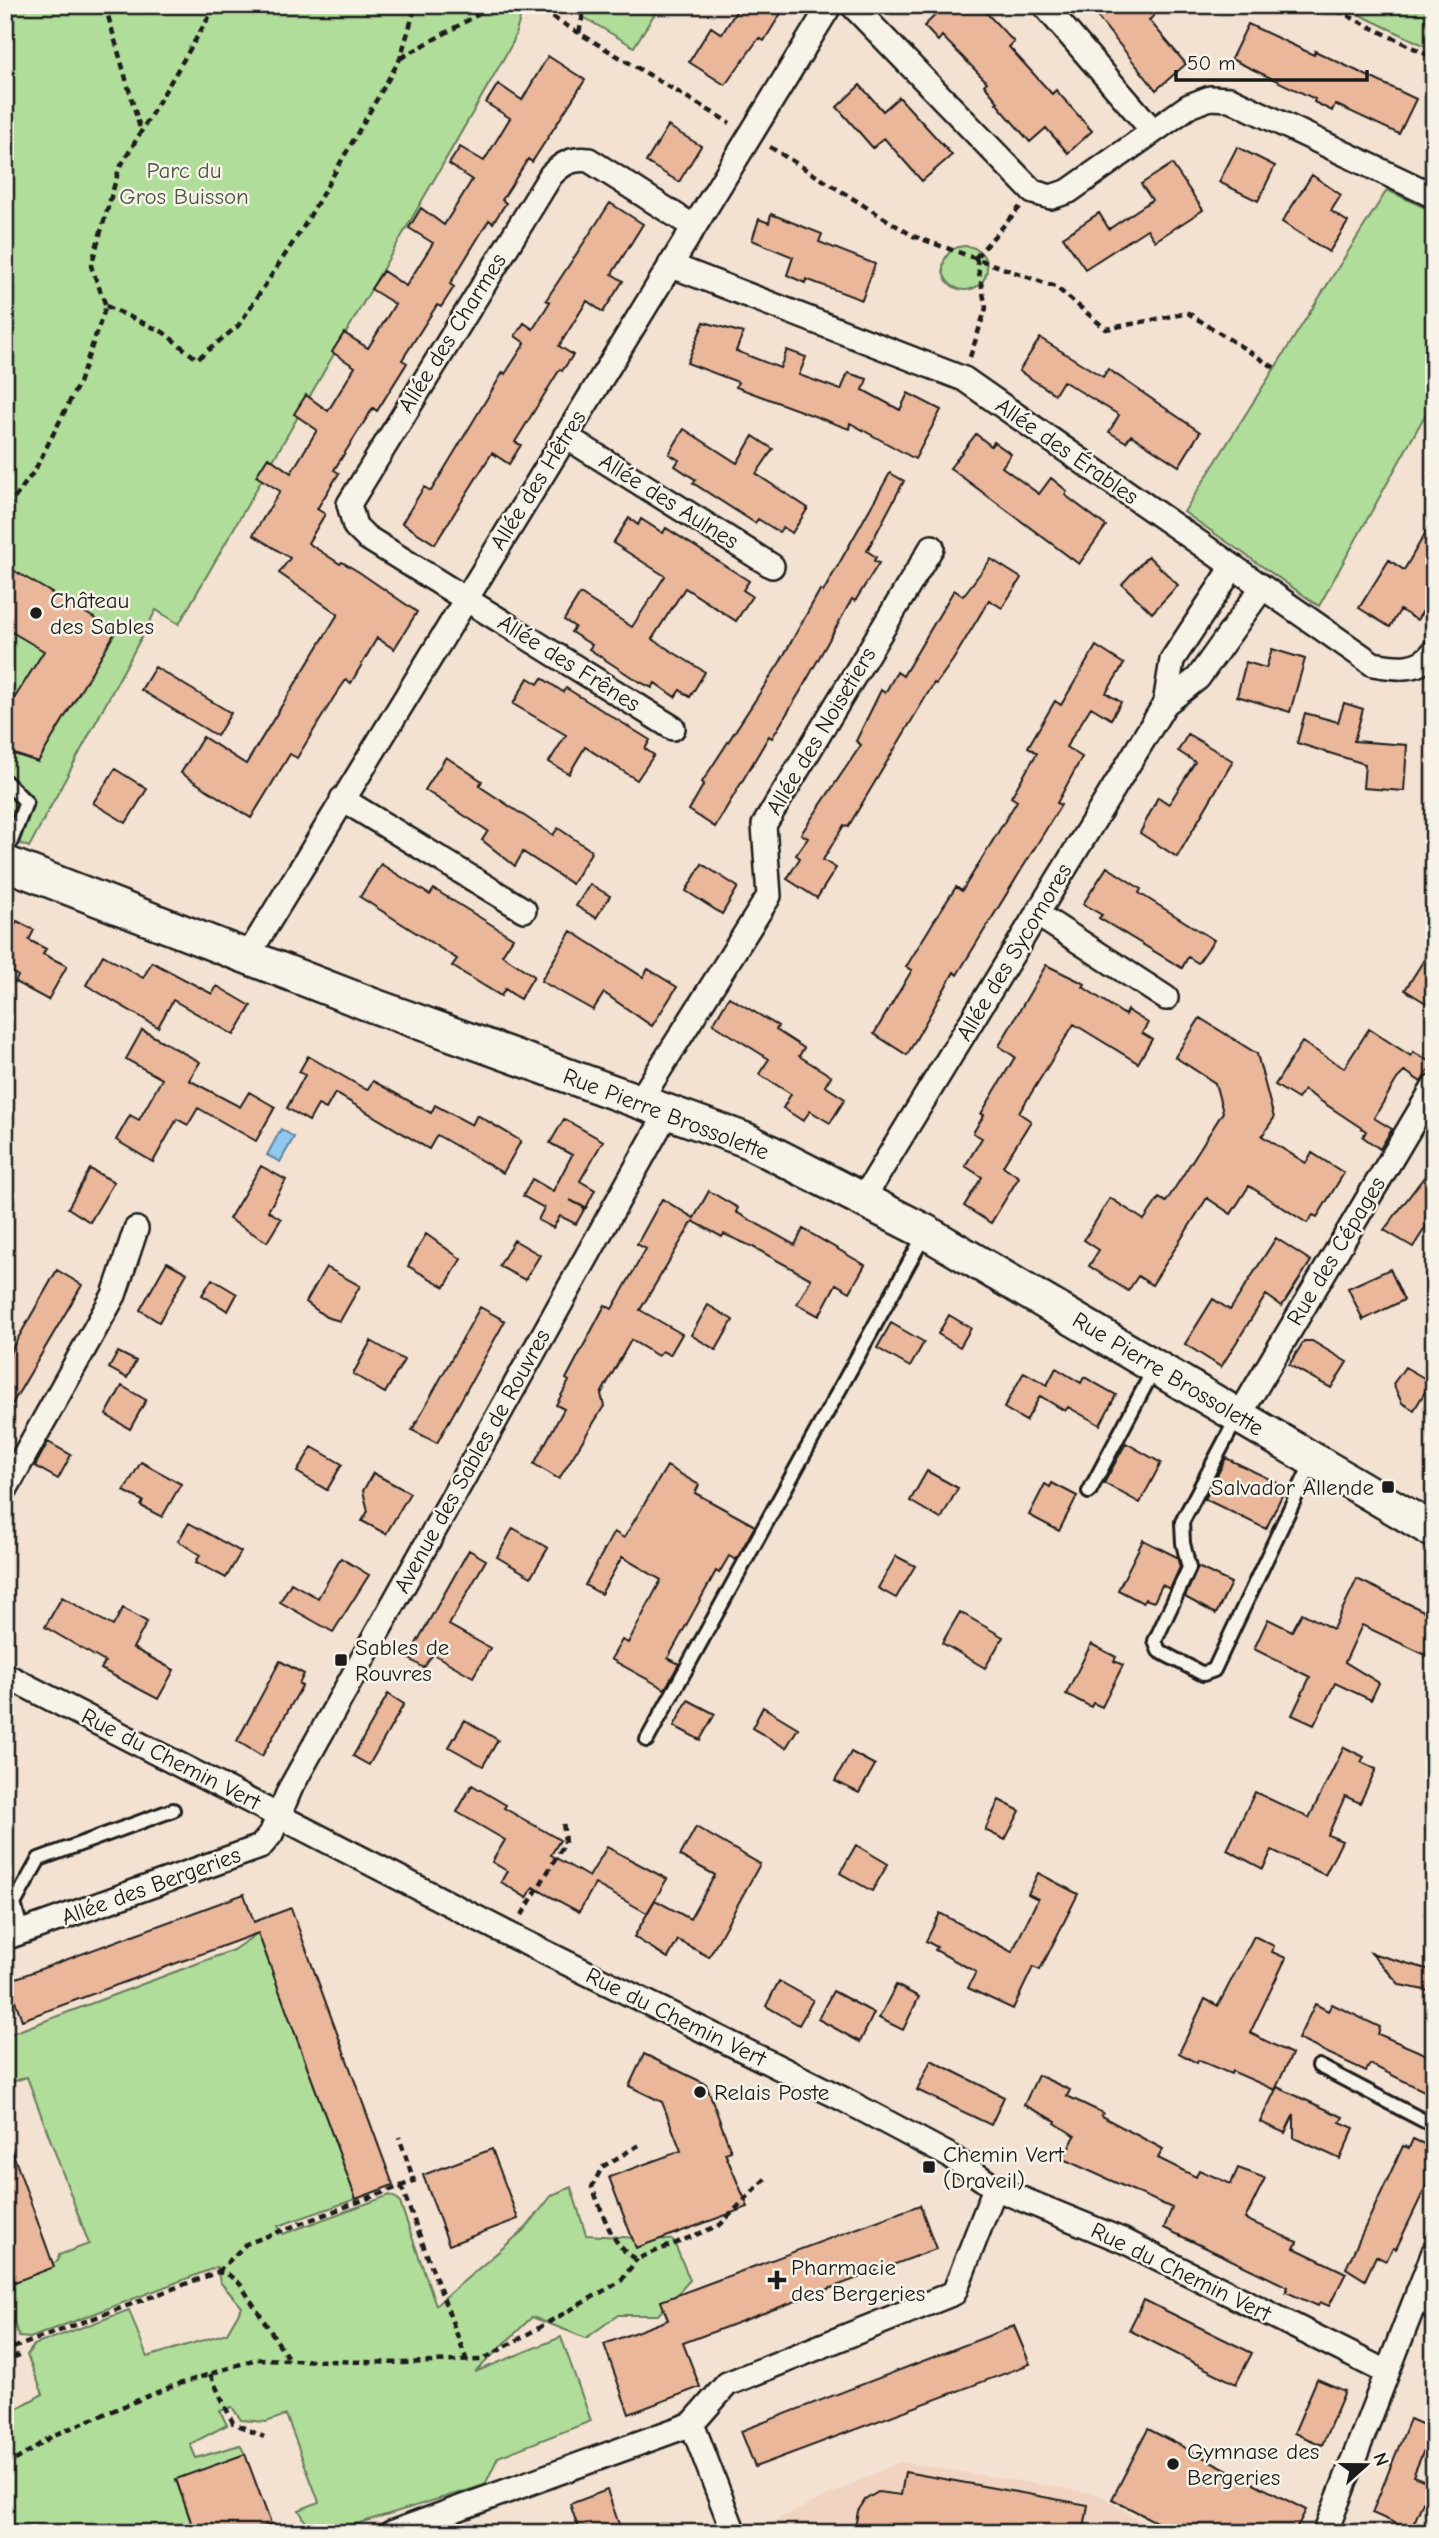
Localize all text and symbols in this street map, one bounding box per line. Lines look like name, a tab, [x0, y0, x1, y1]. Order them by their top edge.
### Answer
scale bar	[1176, 38, 1367, 82]
text: 50 m	[1187, 51, 1236, 75]
park label: Parc du Gros Buisson	[119, 157, 249, 210]
street label: Allée des Charmes	[392, 248, 512, 418]
street label: Allée des Érables	[990, 392, 1144, 510]
street label: Allée des Hêtres	[484, 405, 592, 555]
street label: Allée des Aulnes	[594, 447, 744, 555]
place label: Château des Sables	[50, 587, 154, 640]
marker: Château des Sables	[28, 605, 44, 621]
street label: Allée des Frênes	[493, 609, 645, 717]
street label: Allée des Noisetiers	[760, 642, 882, 820]
street label: Allée des Sycomores	[950, 858, 1078, 1046]
street label: Rue Pierre Brossolette	[559, 1062, 773, 1166]
street label: Rue des Cépages	[1281, 1172, 1391, 1330]
street label: Rue Pierre Brossolette	[1068, 1306, 1268, 1442]
street label: Avenue des Sables de Rouvres	[388, 1324, 556, 1598]
place label: Salvador Allende	[1211, 1474, 1374, 1501]
marker: Salvador Allende	[1380, 1479, 1396, 1495]
place label: Sables de Rouvres	[355, 1634, 449, 1687]
marker: Sables de Rouvres	[333, 1652, 349, 1668]
street label: Rue du Chemin Vert	[77, 1702, 266, 1816]
street label: Allée des Bergeries	[58, 1841, 244, 1931]
street label: Rue du Chemin Vert	[582, 1962, 772, 2073]
place label: Relais Poste	[714, 2079, 829, 2106]
marker: Relais Poste	[692, 2084, 708, 2100]
place label: Chemin Vert (Draveil)	[943, 2141, 1065, 2194]
marker: Chemin Vert (Draveil)	[921, 2159, 937, 2175]
street label: Rue du Chemin Vert	[1087, 2217, 1277, 2328]
place label: Pharmacie des Bergeries	[791, 2254, 925, 2307]
marker: Pharmacie des Bergeries	[769, 2272, 785, 2288]
north arrow	[1330, 2430, 1400, 2500]
place label: Gymnase des Bergeries	[1187, 2438, 1319, 2491]
text: N	[1368, 2450, 1393, 2469]
marker: Gymnase des Bergeries	[1165, 2456, 1181, 2472]

